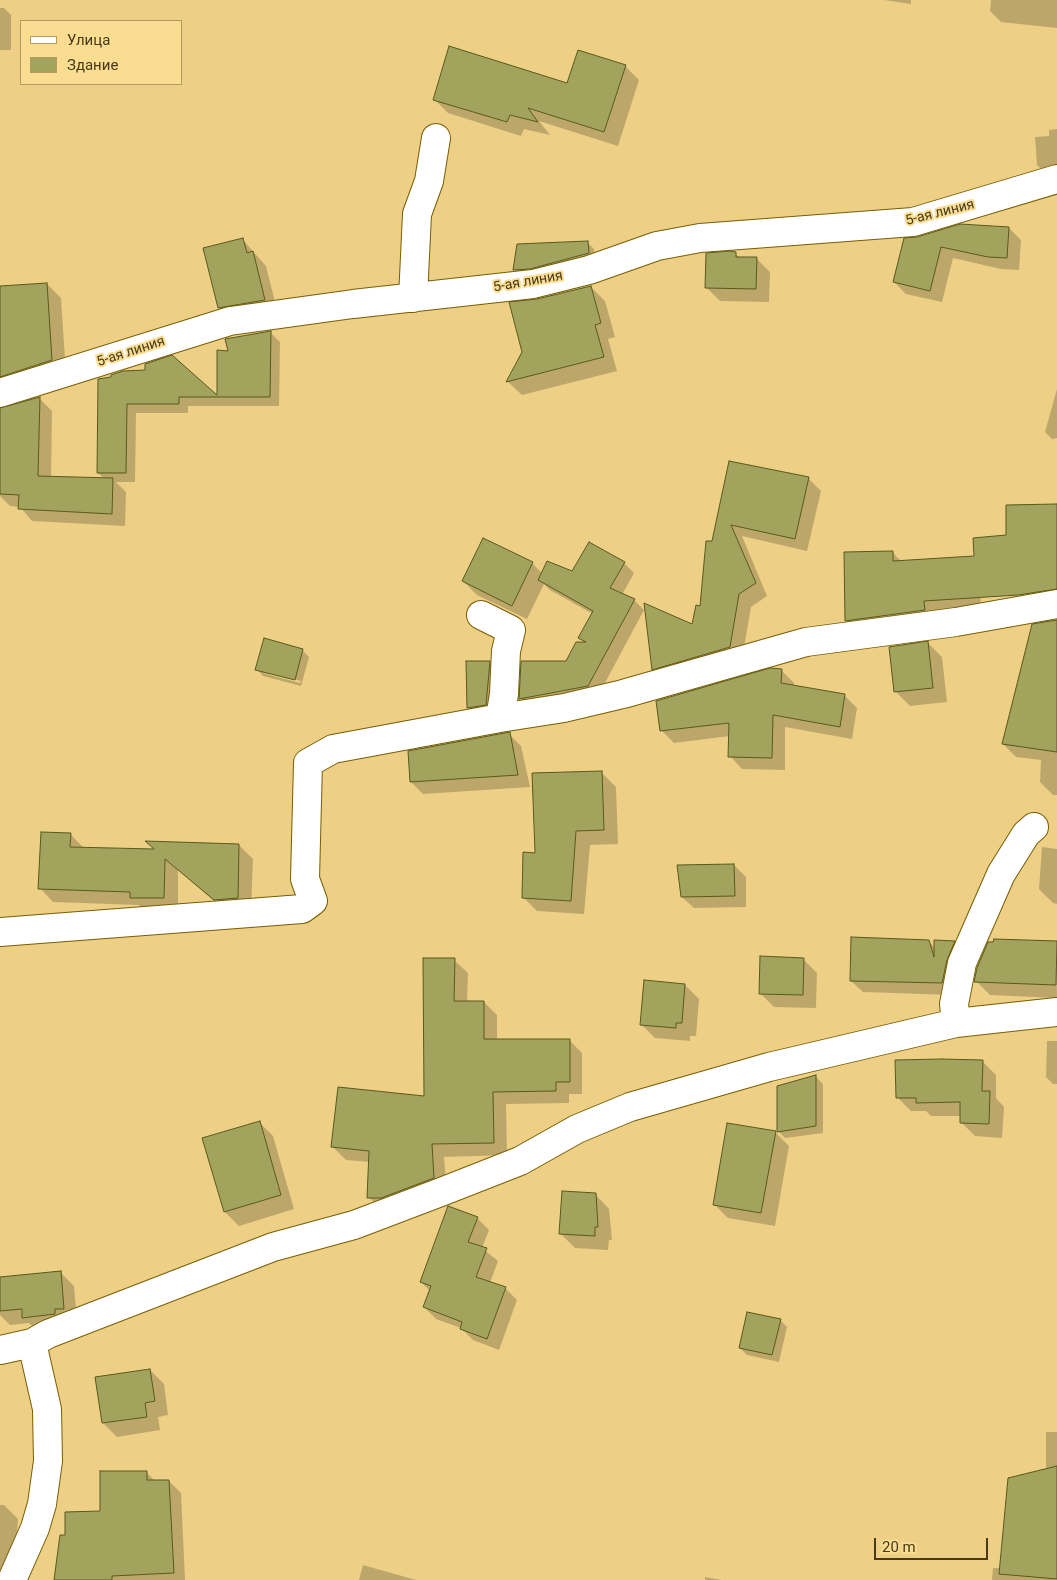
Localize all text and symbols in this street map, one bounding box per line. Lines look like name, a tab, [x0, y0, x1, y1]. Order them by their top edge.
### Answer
legend	[20, 20, 182, 85]
text: Улица	[67, 31, 110, 49]
text: Здание	[67, 56, 118, 74]
street label: 5-ая линия	[904, 196, 976, 230]
street label: 5-ая линия	[492, 268, 564, 296]
street label: 5-ая линия	[95, 333, 167, 371]
scale bar	[877, 1528, 991, 1560]
text: 20 m	[882, 1538, 916, 1556]

